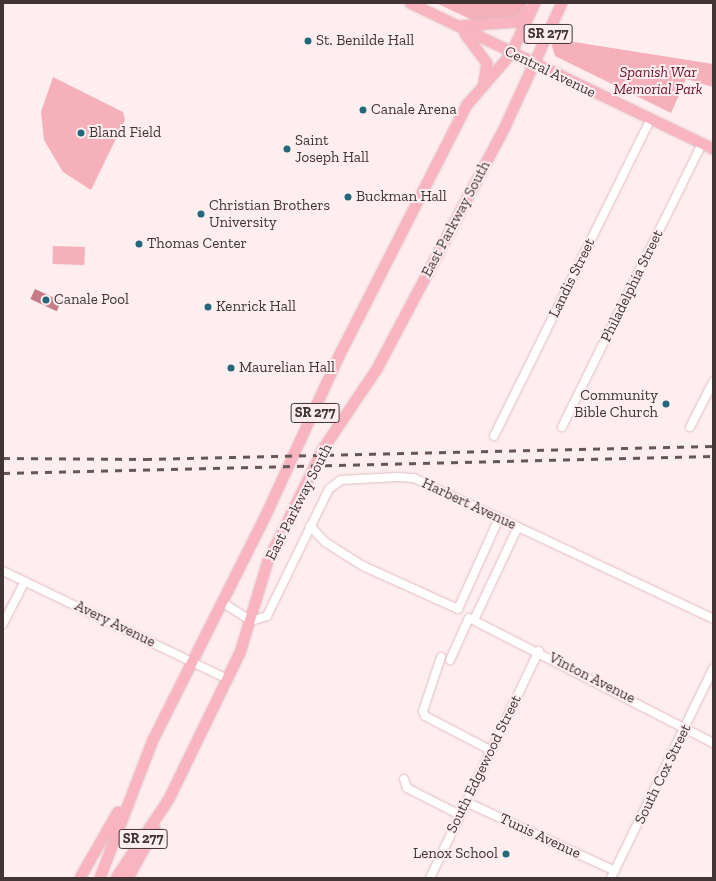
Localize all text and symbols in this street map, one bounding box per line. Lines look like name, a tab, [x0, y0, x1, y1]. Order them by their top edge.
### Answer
road number: SR 277	[523, 22, 573, 46]
place label: St. Benilde Hall	[316, 32, 414, 50]
marker: St. Benilde Hall	[303, 36, 313, 46]
street label: Central Avenue	[501, 42, 599, 102]
park label: Spanish War Memorial Park	[613, 63, 703, 98]
place label: Canale Arena	[371, 101, 457, 119]
marker: Canale Arena	[358, 105, 368, 115]
place label: Bland Field	[89, 124, 161, 142]
marker: Bland Field	[76, 128, 86, 138]
place label: Saint Joseph Hall	[295, 131, 369, 166]
marker: Saint Joseph Hall	[282, 144, 292, 154]
street label: East Parkway South	[418, 158, 494, 280]
place label: Buckman Hall	[356, 188, 447, 206]
marker: Buckman Hall	[343, 192, 353, 202]
place label: Christian Brothers University	[209, 196, 330, 231]
marker: Christian Brothers University	[196, 209, 206, 219]
street label: Philadelphia Street	[597, 227, 667, 345]
place label: Thomas Center	[147, 235, 247, 253]
street label: Landis Street	[545, 235, 599, 321]
marker: Thomas Center	[134, 239, 144, 249]
place label: Canale Pool	[54, 291, 129, 309]
marker: Canale Pool	[41, 295, 51, 305]
place label: Kenrick Hall	[216, 298, 296, 316]
marker: Kenrick Hall	[203, 302, 213, 312]
place label: Maurelian Hall	[239, 359, 335, 377]
marker: Maurelian Hall	[226, 363, 236, 373]
place label: Community Bible Church	[574, 386, 658, 421]
marker: Community Bible Church	[661, 399, 671, 409]
road number: SR 277	[290, 401, 340, 425]
street label: East Parkway South	[262, 440, 336, 564]
street label: Harbert Avenue	[419, 474, 519, 534]
street label: Avery Avenue	[71, 597, 159, 651]
street label: Vinton Avenue	[546, 648, 638, 708]
street label: South Edgewood Street	[443, 692, 525, 836]
street label: South Cox Street	[631, 721, 695, 827]
street label: Tunis Avenue	[496, 809, 584, 863]
road number: SR 277	[118, 827, 168, 851]
place label: Lenox School	[413, 845, 498, 863]
marker: Lenox School	[501, 849, 511, 859]

